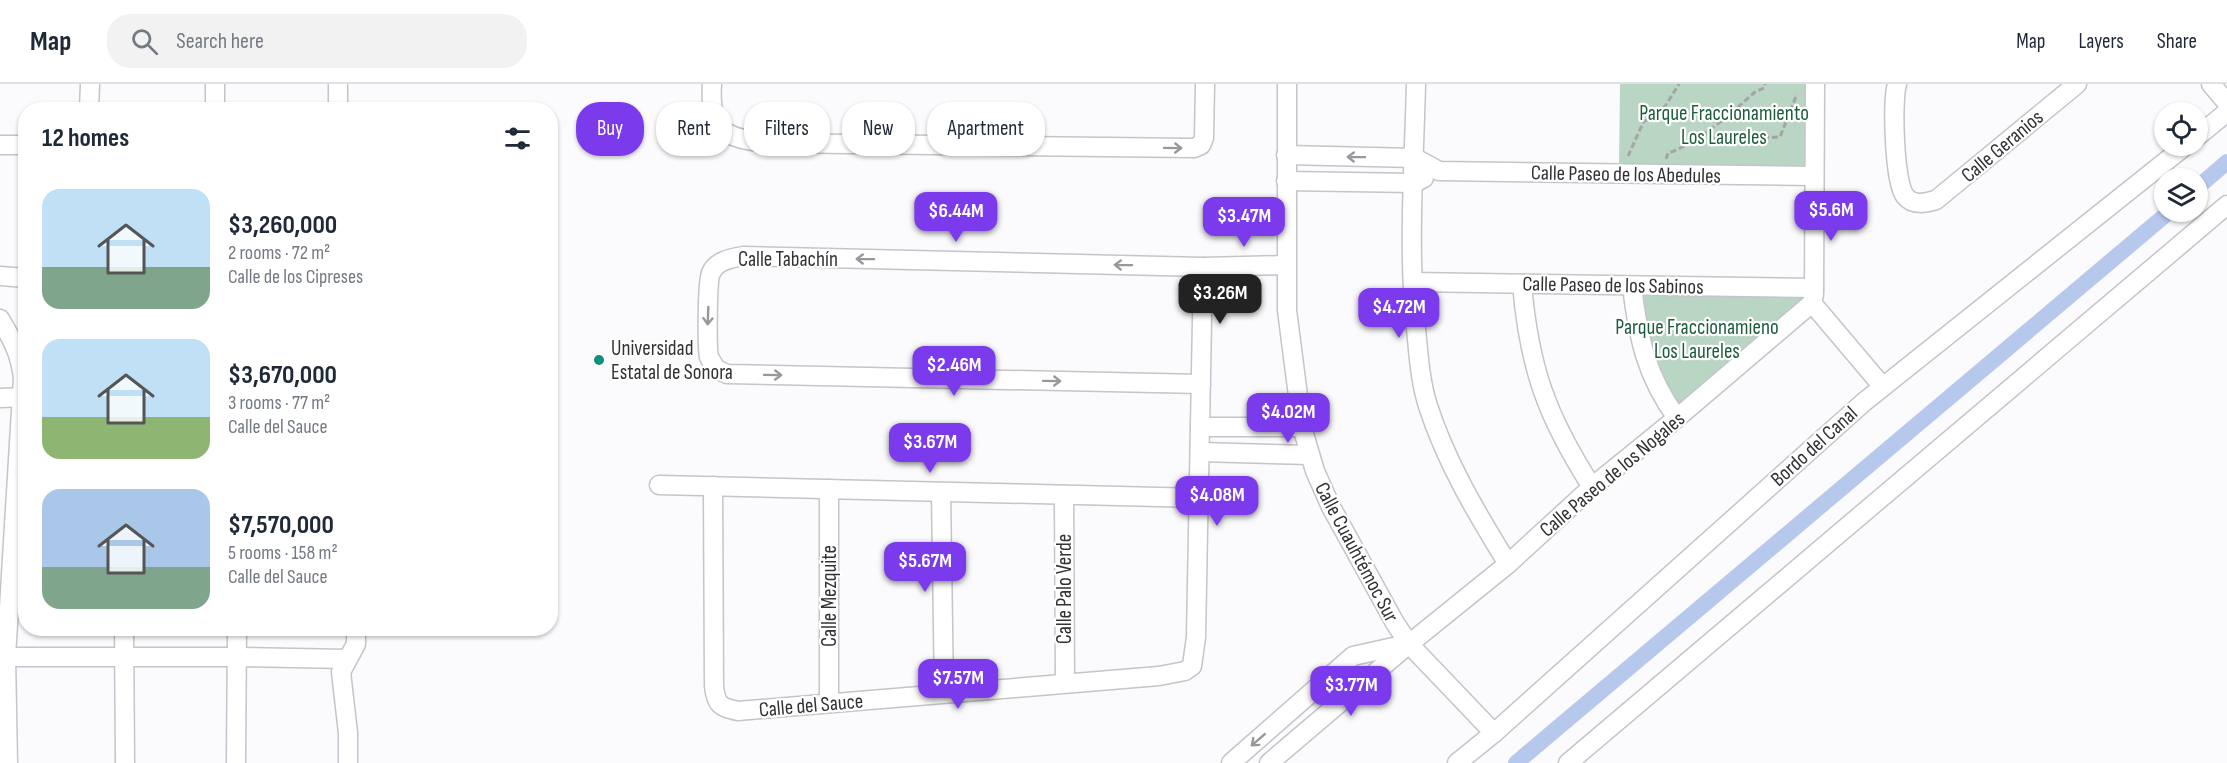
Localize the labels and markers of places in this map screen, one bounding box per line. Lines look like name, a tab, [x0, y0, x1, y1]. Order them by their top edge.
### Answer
pin: $5.6M	[1789, 191, 1873, 242]
pin: $6.44M	[907, 192, 1005, 243]
pin: $3.47M	[1195, 197, 1293, 248]
pin: $3.26M	[1171, 274, 1269, 325]
pin: $4.72M	[1350, 288, 1448, 339]
place label: Universidad Estatal de Sonora	[611, 336, 733, 385]
pin: $2.46M	[905, 346, 1003, 397]
marker: Universidad Estatal de Sonora	[592, 353, 606, 367]
pin: $4.02M	[1239, 393, 1337, 444]
pin: $3.67M	[881, 423, 979, 474]
pin: $4.08M	[1168, 476, 1266, 527]
pin: $5.67M	[876, 542, 974, 593]
pin: $7.57M	[909, 659, 1007, 710]
pin: $3.77M	[1302, 666, 1400, 717]

